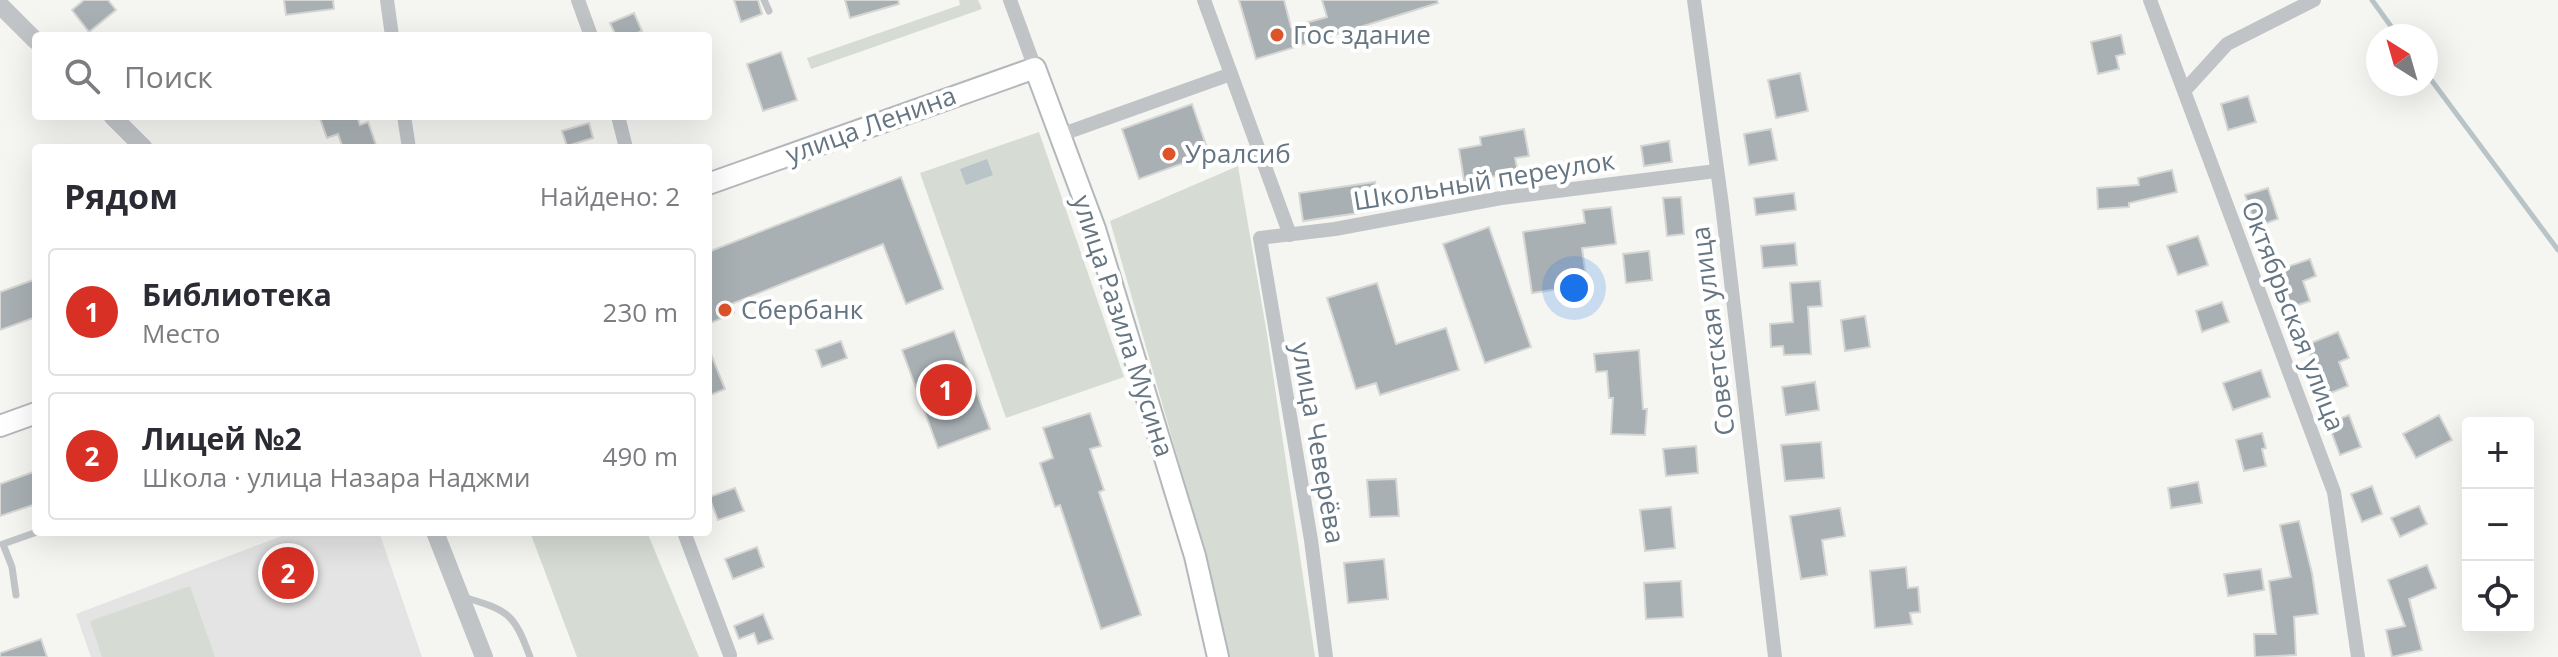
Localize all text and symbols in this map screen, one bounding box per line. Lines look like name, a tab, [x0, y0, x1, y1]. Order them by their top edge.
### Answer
place label: Гос здание	[1293, 16, 1431, 52]
north arrow	[2366, 24, 2438, 96]
marker: Гос здание	[1268, 26, 1286, 44]
search box	[32, 32, 712, 120]
icon: search	[60, 54, 104, 98]
text: Поиск	[124, 56, 213, 97]
street label: улица Ленина	[781, 77, 961, 172]
place label: Уралсиб	[1185, 135, 1291, 171]
street label: Школьный переулок	[1351, 141, 1618, 218]
marker: Уралсиб	[1160, 145, 1178, 163]
text: Рядом	[64, 173, 178, 219]
text: Найдено: 2	[540, 178, 680, 214]
street label: улица Разила Мусина	[1065, 190, 1183, 461]
street label: Октябрьская улица	[2233, 195, 2354, 436]
street label: Советская улица	[1681, 224, 1743, 438]
your location	[1554, 268, 1594, 308]
text: Библиотека	[142, 274, 332, 315]
place label: Сбербанк	[741, 291, 864, 327]
text: 1	[85, 294, 99, 330]
text: 230 m	[603, 294, 678, 330]
marker: Сбербанк	[716, 301, 734, 319]
text: Место	[142, 315, 220, 351]
street label: улица Чеверёва	[1284, 339, 1354, 546]
pin: 1	[920, 360, 972, 420]
map controls	[2462, 417, 2534, 633]
button: +	[2462, 417, 2534, 489]
text: Лицей №2	[142, 418, 302, 459]
text: 2	[85, 438, 99, 474]
text: 490 m	[603, 438, 678, 474]
text: Школа · улица Назара Наджми	[142, 459, 530, 495]
button: −	[2462, 489, 2534, 561]
pin: 2	[262, 543, 314, 603]
button: locate	[2462, 561, 2534, 633]

